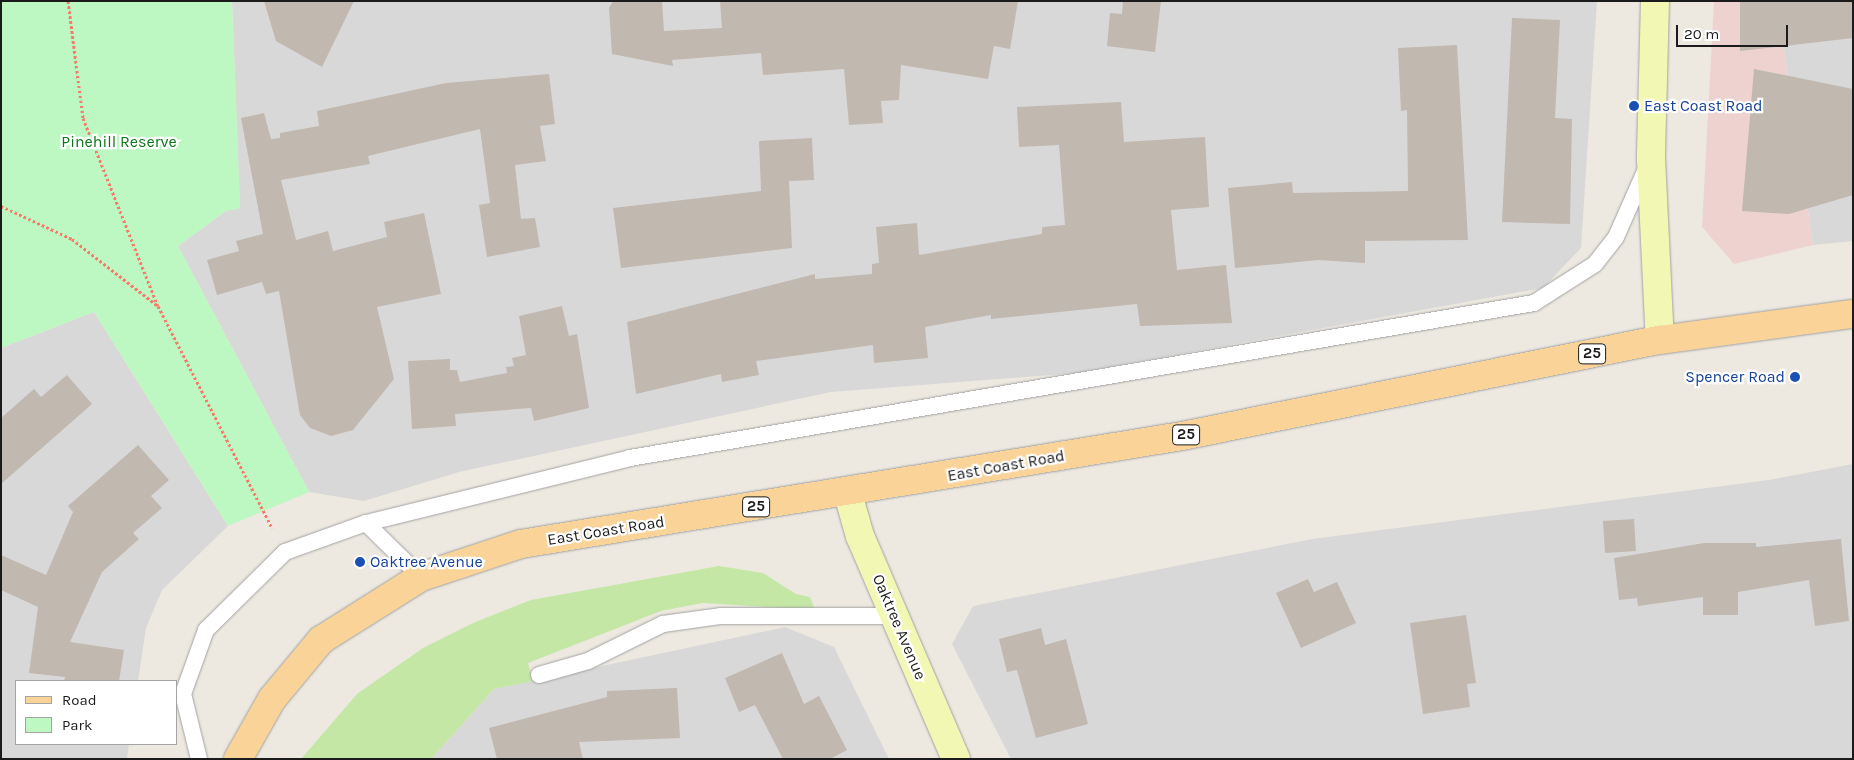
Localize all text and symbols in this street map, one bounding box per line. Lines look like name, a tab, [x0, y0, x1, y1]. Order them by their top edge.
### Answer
scale bar	[1679, 15, 1792, 47]
text: 20 m	[1684, 25, 1719, 43]
place label: East Coast Road	[1644, 96, 1762, 116]
marker: East Coast Road	[1628, 100, 1640, 112]
park label: Pinehill Reserve	[61, 132, 177, 152]
road number: 25	[1577, 342, 1607, 366]
place label: Spencer Road	[1685, 367, 1785, 387]
marker: Spencer Road	[1789, 371, 1801, 383]
road number: 25	[1171, 422, 1201, 448]
street label: East Coast Road	[946, 446, 1066, 486]
road number: 25	[741, 494, 771, 520]
street label: East Coast Road	[546, 512, 666, 550]
place label: Oaktree Avenue	[370, 552, 483, 572]
marker: Oaktree Avenue	[354, 556, 366, 568]
street label: Oaktree Avenue	[868, 571, 930, 683]
legend	[15, 680, 178, 745]
text: Road	[62, 691, 97, 709]
text: Park	[62, 716, 92, 734]

